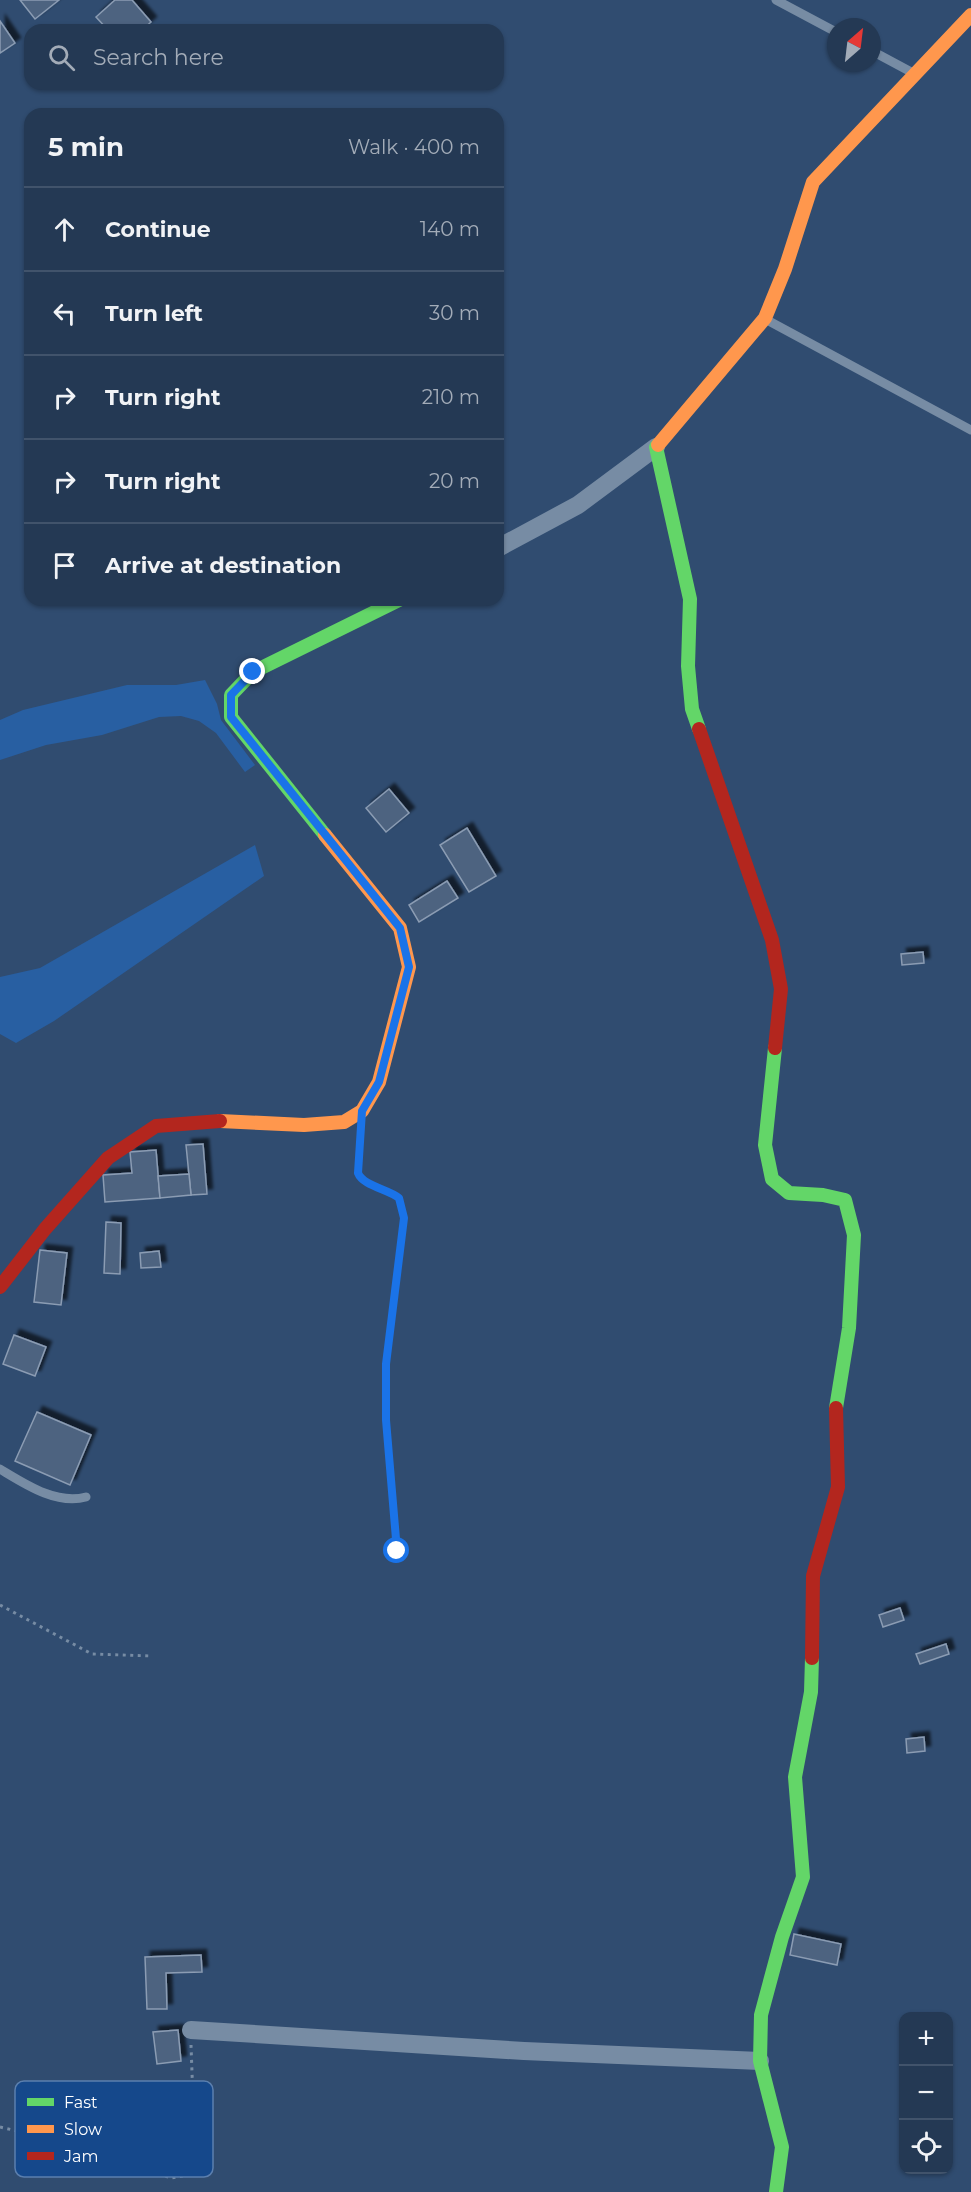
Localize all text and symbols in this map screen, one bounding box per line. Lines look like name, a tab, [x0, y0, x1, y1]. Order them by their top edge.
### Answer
north arrow	[827, 18, 881, 72]
search box	[24, 24, 504, 90]
icon: search	[45, 41, 78, 74]
text: Search here	[93, 44, 224, 71]
text: 5 min	[48, 131, 124, 163]
text: Walk · 400 m	[348, 135, 480, 159]
icon: ahead	[48, 213, 81, 246]
text: Continue	[105, 216, 211, 243]
text: 140 m	[420, 217, 480, 241]
icon: left	[48, 297, 81, 330]
text: Turn left	[105, 300, 203, 327]
text: 30 m	[429, 301, 480, 325]
icon: right	[48, 381, 81, 414]
text: Turn right	[105, 384, 220, 411]
text: 210 m	[422, 385, 480, 409]
icon: right	[48, 465, 81, 498]
text: Turn right	[105, 468, 220, 495]
text: 20 m	[429, 469, 480, 493]
icon: arrive	[48, 549, 81, 582]
text: Arrive at destination	[105, 552, 341, 579]
route end	[239, 658, 265, 684]
route start	[383, 1537, 409, 1563]
map controls	[899, 2012, 953, 2174]
button: +	[899, 2012, 953, 2066]
button: −	[899, 2066, 953, 2120]
legend	[15, 2081, 213, 2177]
text: Fast	[64, 2093, 98, 2112]
text: Slow	[64, 2120, 102, 2139]
button: locate	[899, 2120, 953, 2174]
text: Jam	[63, 2147, 98, 2166]

